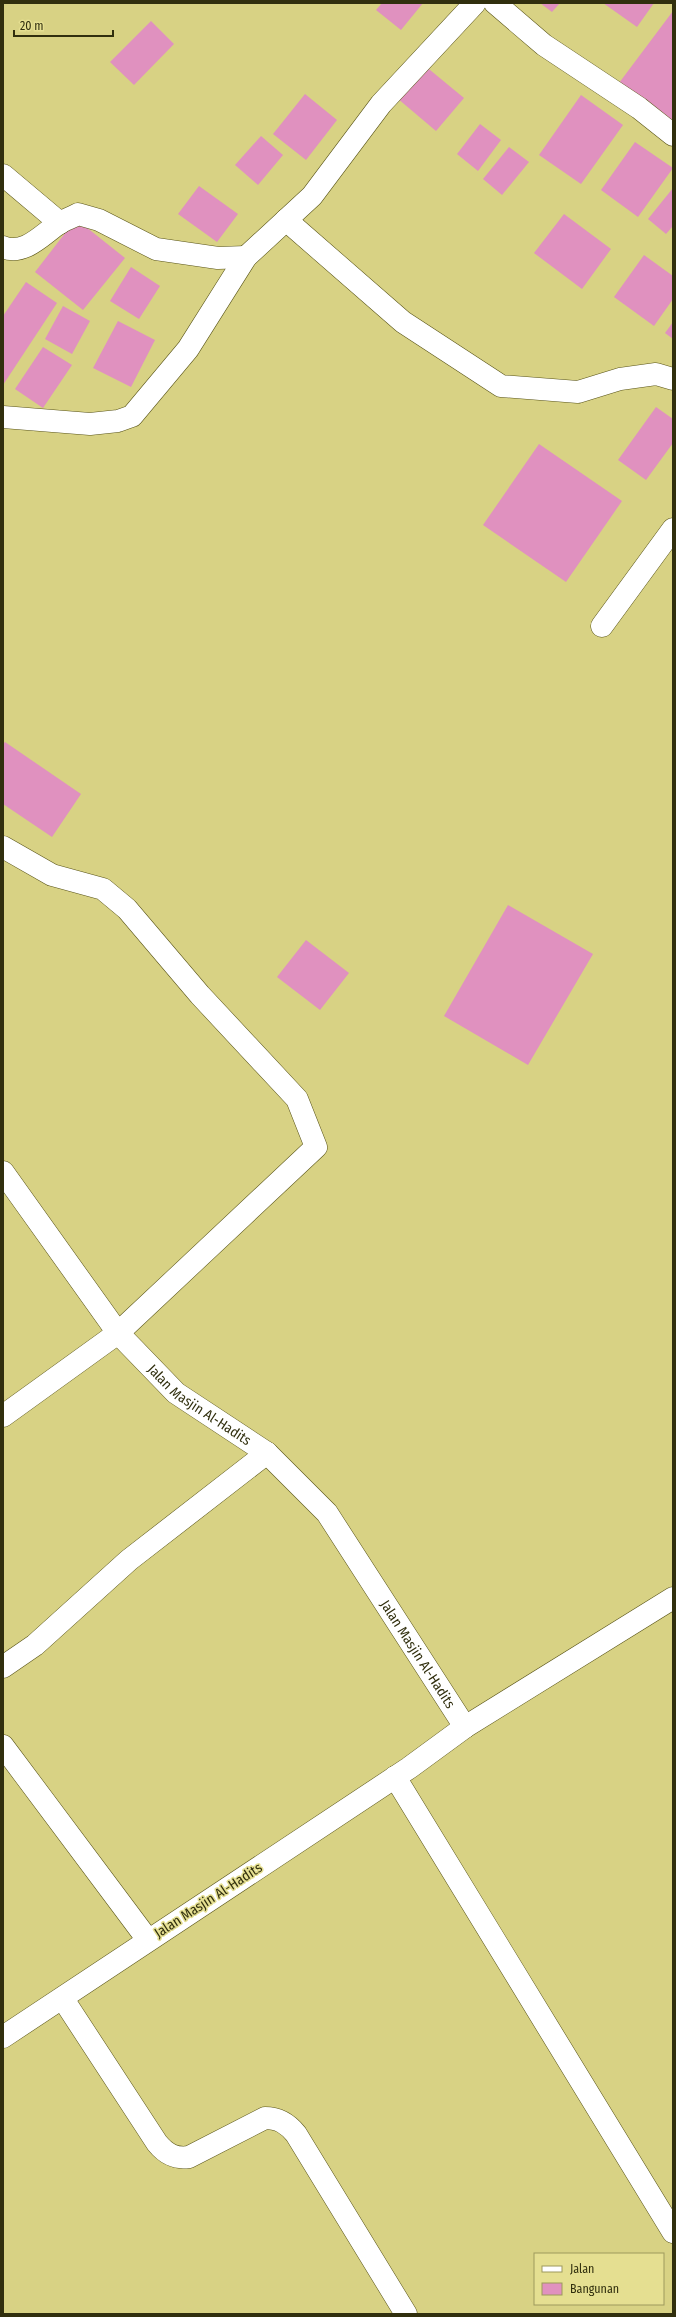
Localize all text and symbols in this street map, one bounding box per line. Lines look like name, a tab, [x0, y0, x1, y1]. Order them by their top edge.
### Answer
scale bar	[14, 12, 113, 38]
text: 20 m	[20, 19, 44, 33]
street label: Jalan Masjin Al-Hadits	[144, 1361, 254, 1449]
street label: Jalan Masjin Al-Hadits	[376, 1597, 459, 1712]
street label: Jalan Masjin Al-Hadits	[151, 1859, 265, 1942]
legend	[534, 2253, 664, 2305]
text: Jalan	[570, 2262, 594, 2276]
text: Bangunan	[570, 2282, 619, 2296]

